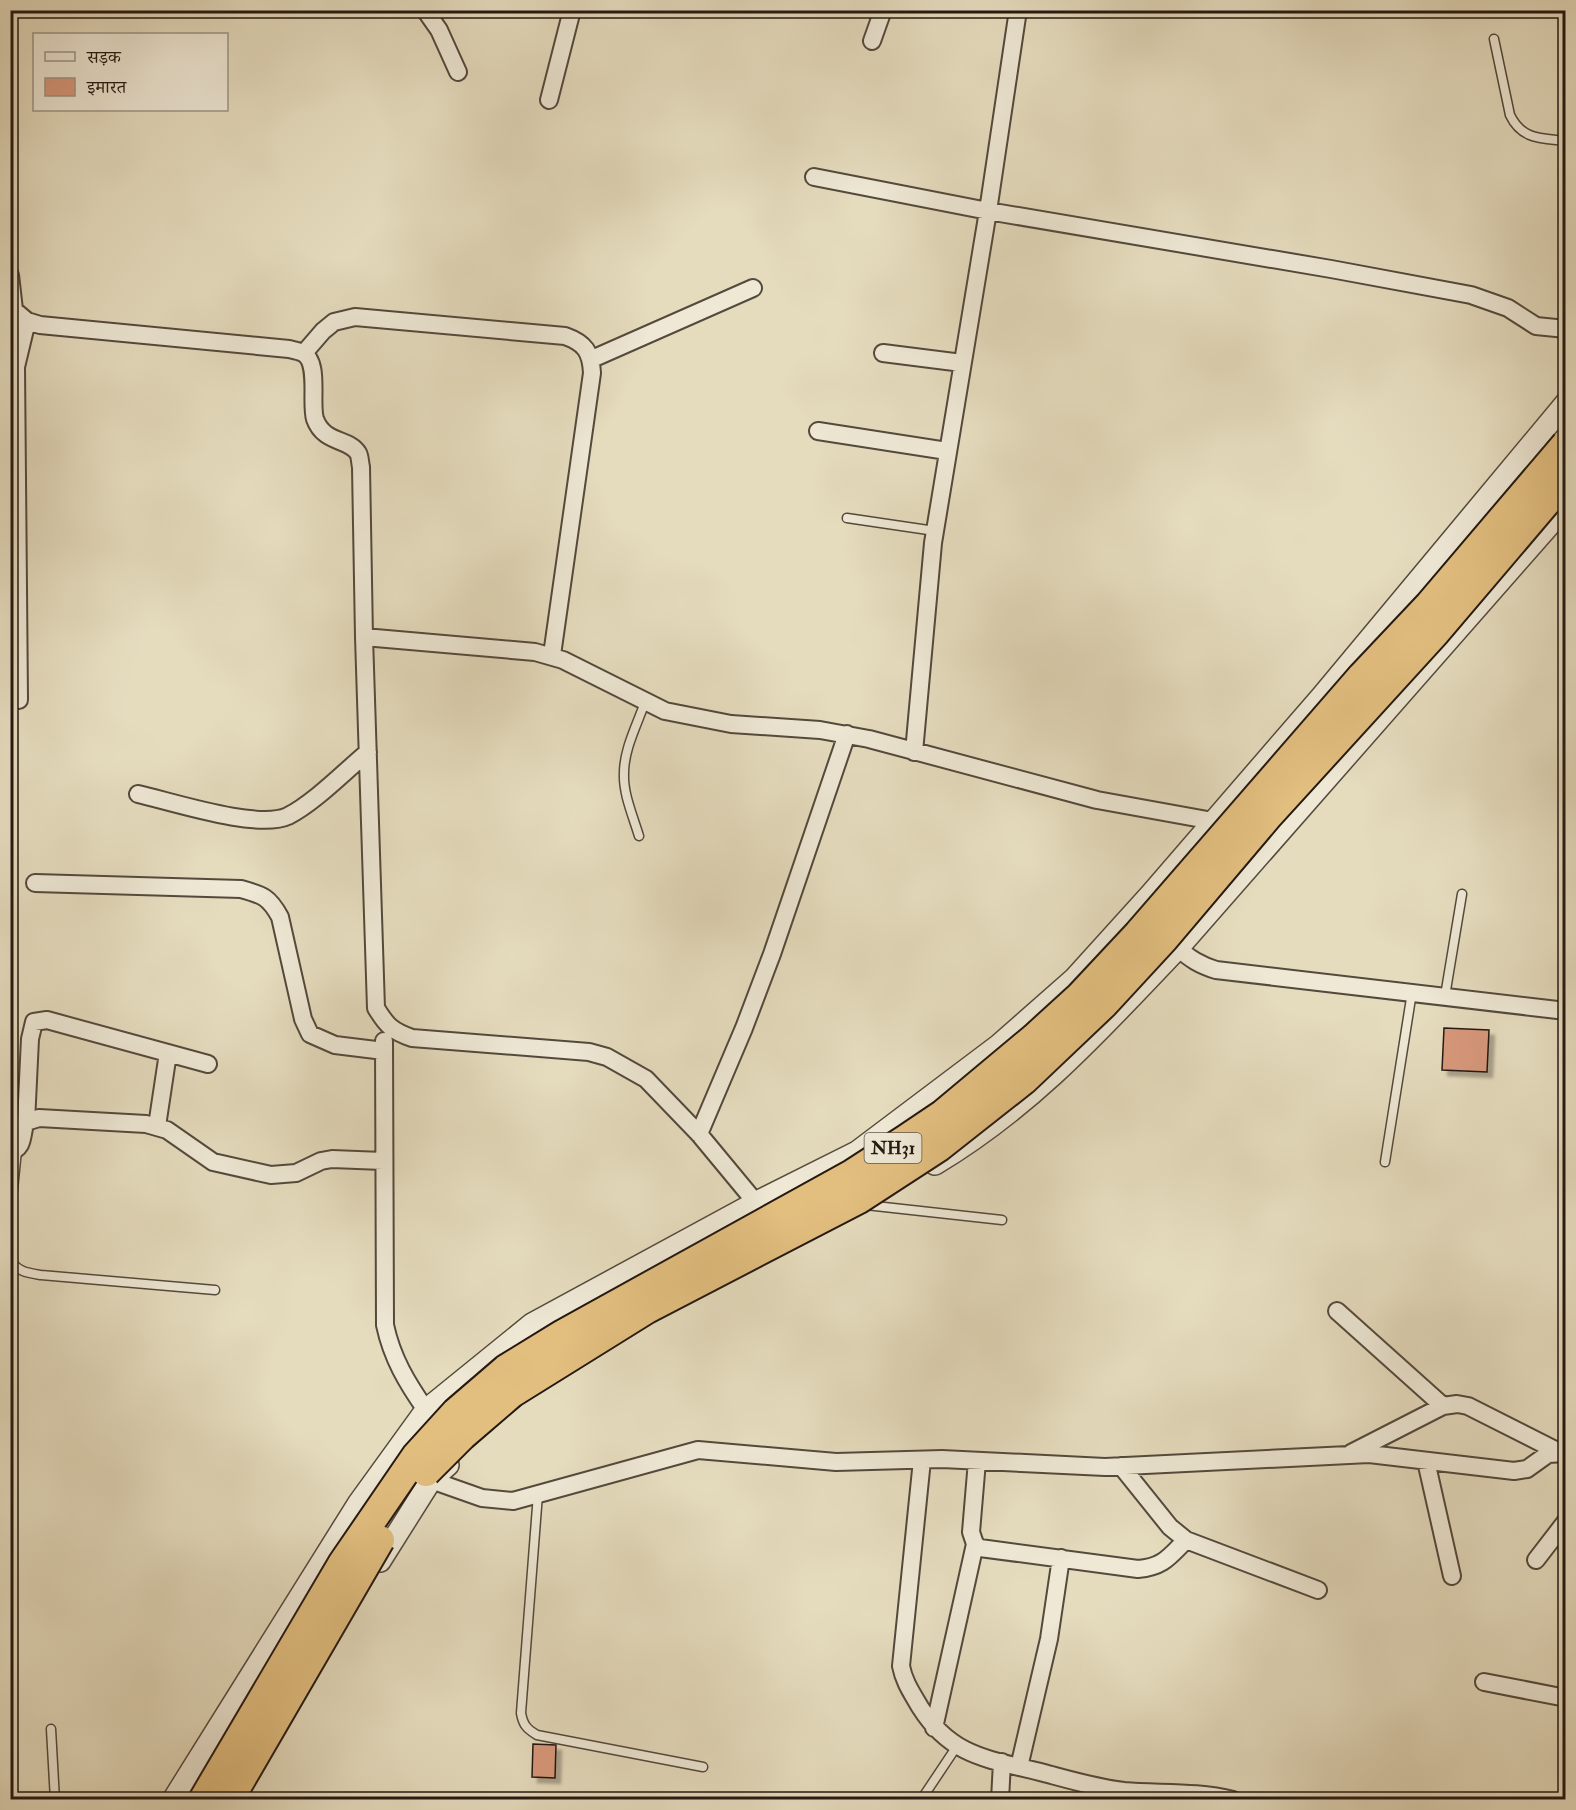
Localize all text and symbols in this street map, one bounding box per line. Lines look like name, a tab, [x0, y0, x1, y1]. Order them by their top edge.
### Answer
legend	[33, 33, 228, 111]
text: सड़क	[86, 46, 122, 69]
text: इमारत	[86, 76, 127, 99]
road number: NH31	[864, 1133, 922, 1163]

